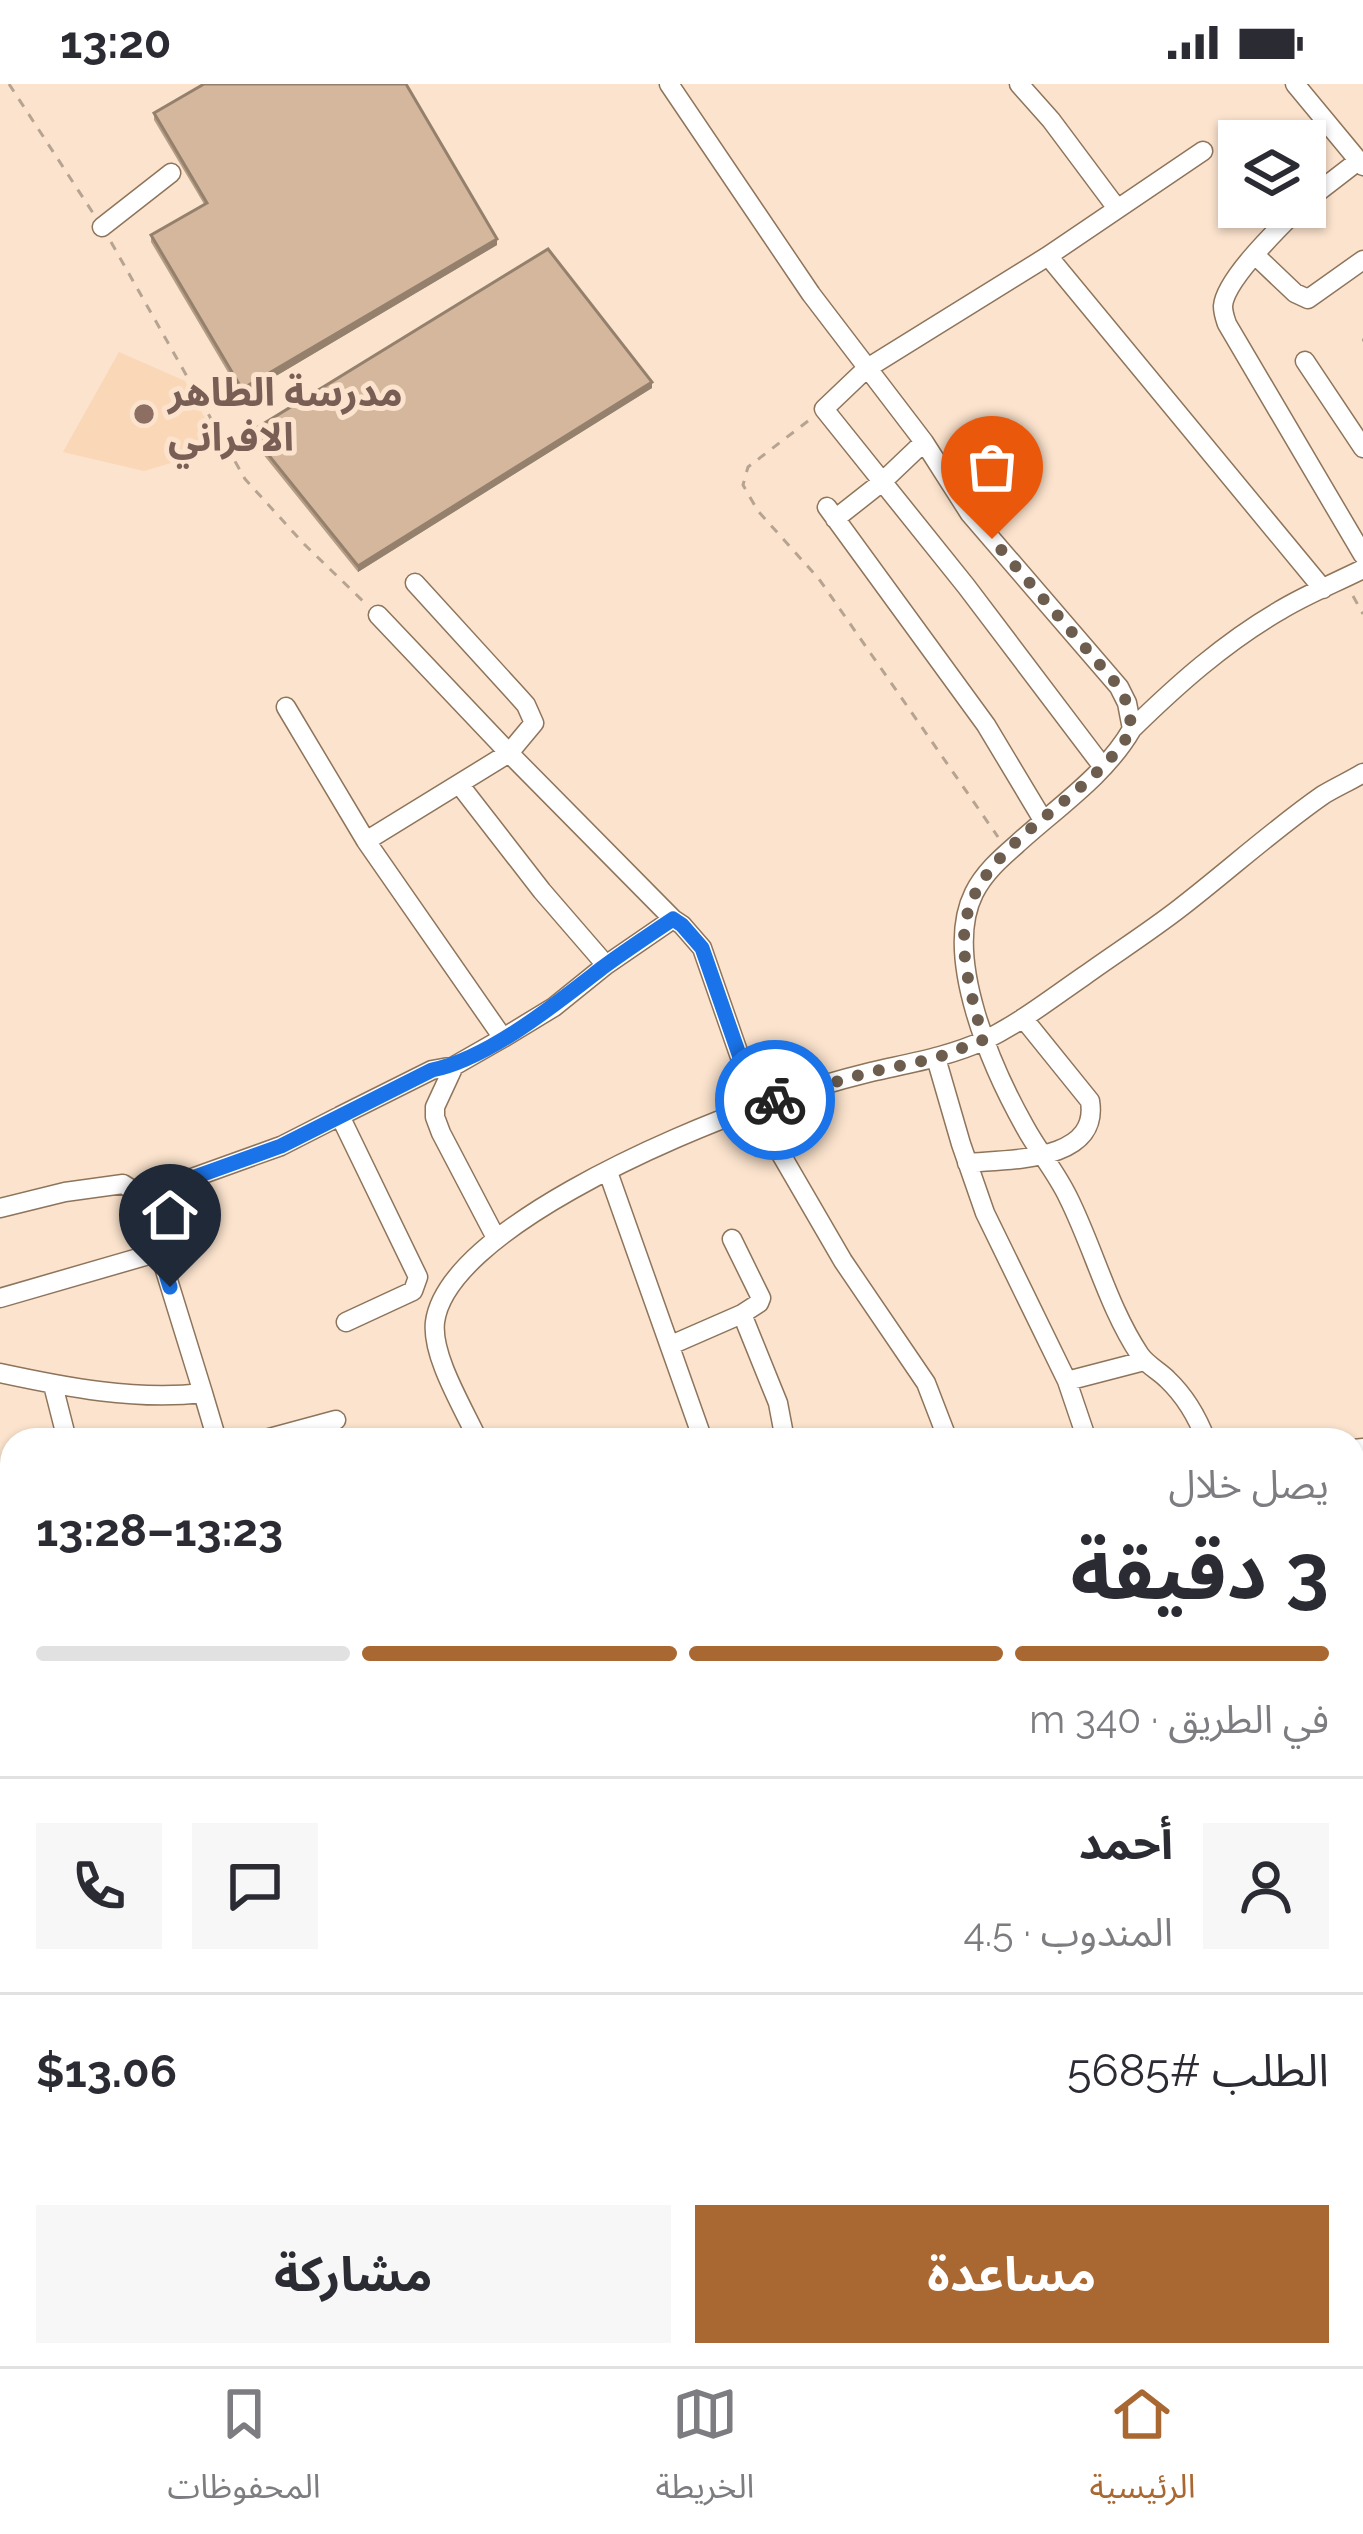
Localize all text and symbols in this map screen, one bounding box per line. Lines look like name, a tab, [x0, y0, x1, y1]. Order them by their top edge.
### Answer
text: 13:20	[60, 16, 171, 69]
map controls	[1218, 120, 1326, 228]
button: layers	[1218, 120, 1326, 228]
place label: مدرسة الطاهر الافراني	[166, 369, 403, 469]
marker: مدرسة الطاهر الافراني	[131, 401, 157, 427]
pin	[941, 416, 1043, 539]
icon: bag	[959, 434, 1025, 500]
courier	[715, 1040, 835, 1160]
icon: bike	[742, 1067, 808, 1133]
pin	[119, 1164, 221, 1287]
icon: home	[137, 1182, 203, 1248]
text: يصل خلال	[1168, 1461, 1329, 1507]
text: 13:23–13:28	[36, 1504, 283, 1557]
text: 3 دقيقة	[1071, 1526, 1329, 1617]
text: في الطريق · 340 m	[1029, 1696, 1329, 1742]
text: أحمد	[1079, 1817, 1173, 1870]
button: phone	[36, 1823, 162, 1949]
button: chat	[192, 1823, 318, 1949]
button: person	[1203, 1823, 1329, 1949]
text: المندوب · 4.5	[964, 1909, 1173, 1955]
text: الطلب #5685	[1067, 2044, 1329, 2097]
text: $13.06	[36, 2045, 177, 2098]
button: مشاركة	[36, 2205, 671, 2343]
button: مساعدة	[695, 2205, 1329, 2343]
tab: المحفوظات	[167, 2381, 321, 2522]
tab: الخريطة	[656, 2381, 754, 2522]
tab: الرئيسية	[1089, 2381, 1196, 2522]

